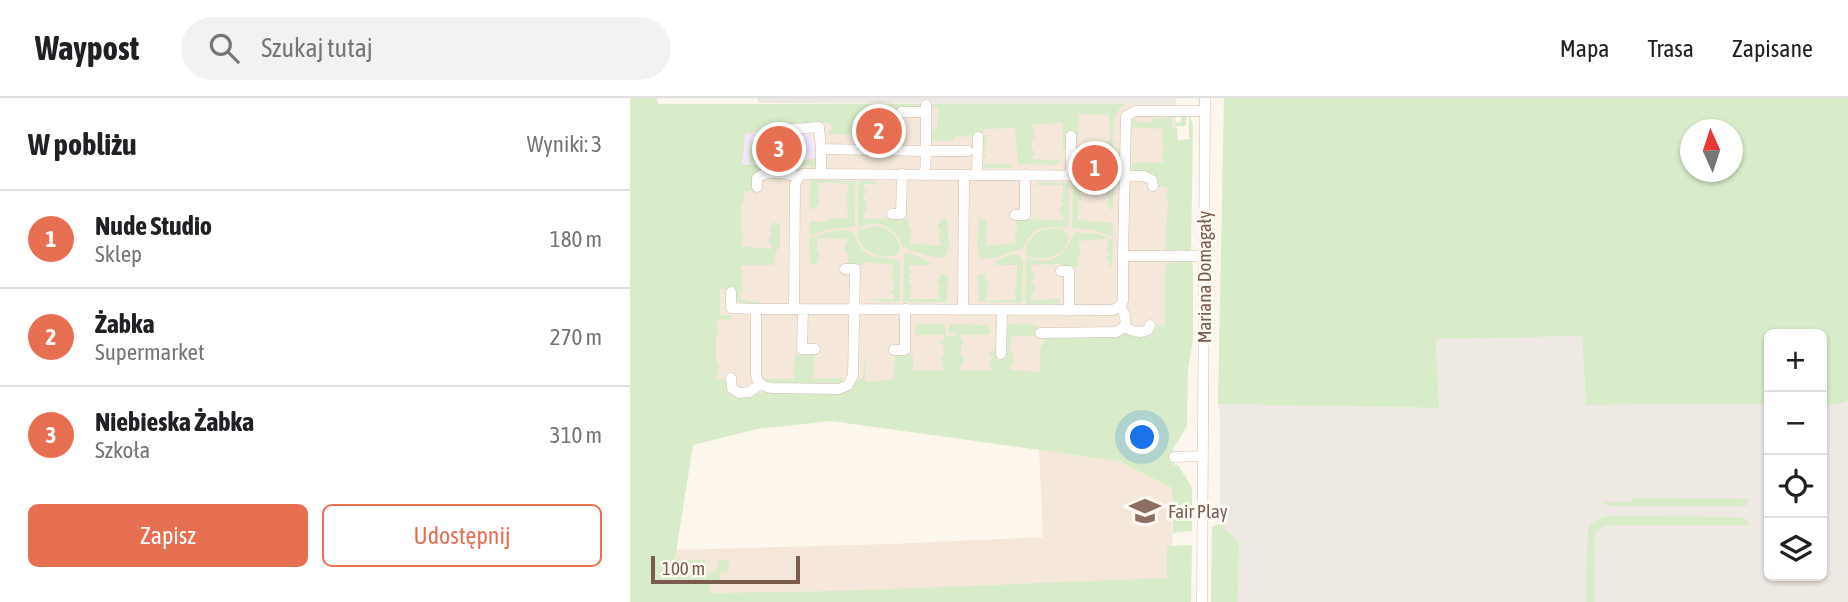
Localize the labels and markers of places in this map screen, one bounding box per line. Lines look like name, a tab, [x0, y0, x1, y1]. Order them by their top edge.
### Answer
pin: 2	[856, 105, 902, 157]
pin: 3	[756, 123, 802, 175]
pin: 1	[1072, 142, 1118, 194]
school or university icon: Fair Play	[1128, 494, 1162, 528]
place label: Fair Play	[1168, 500, 1228, 522]

